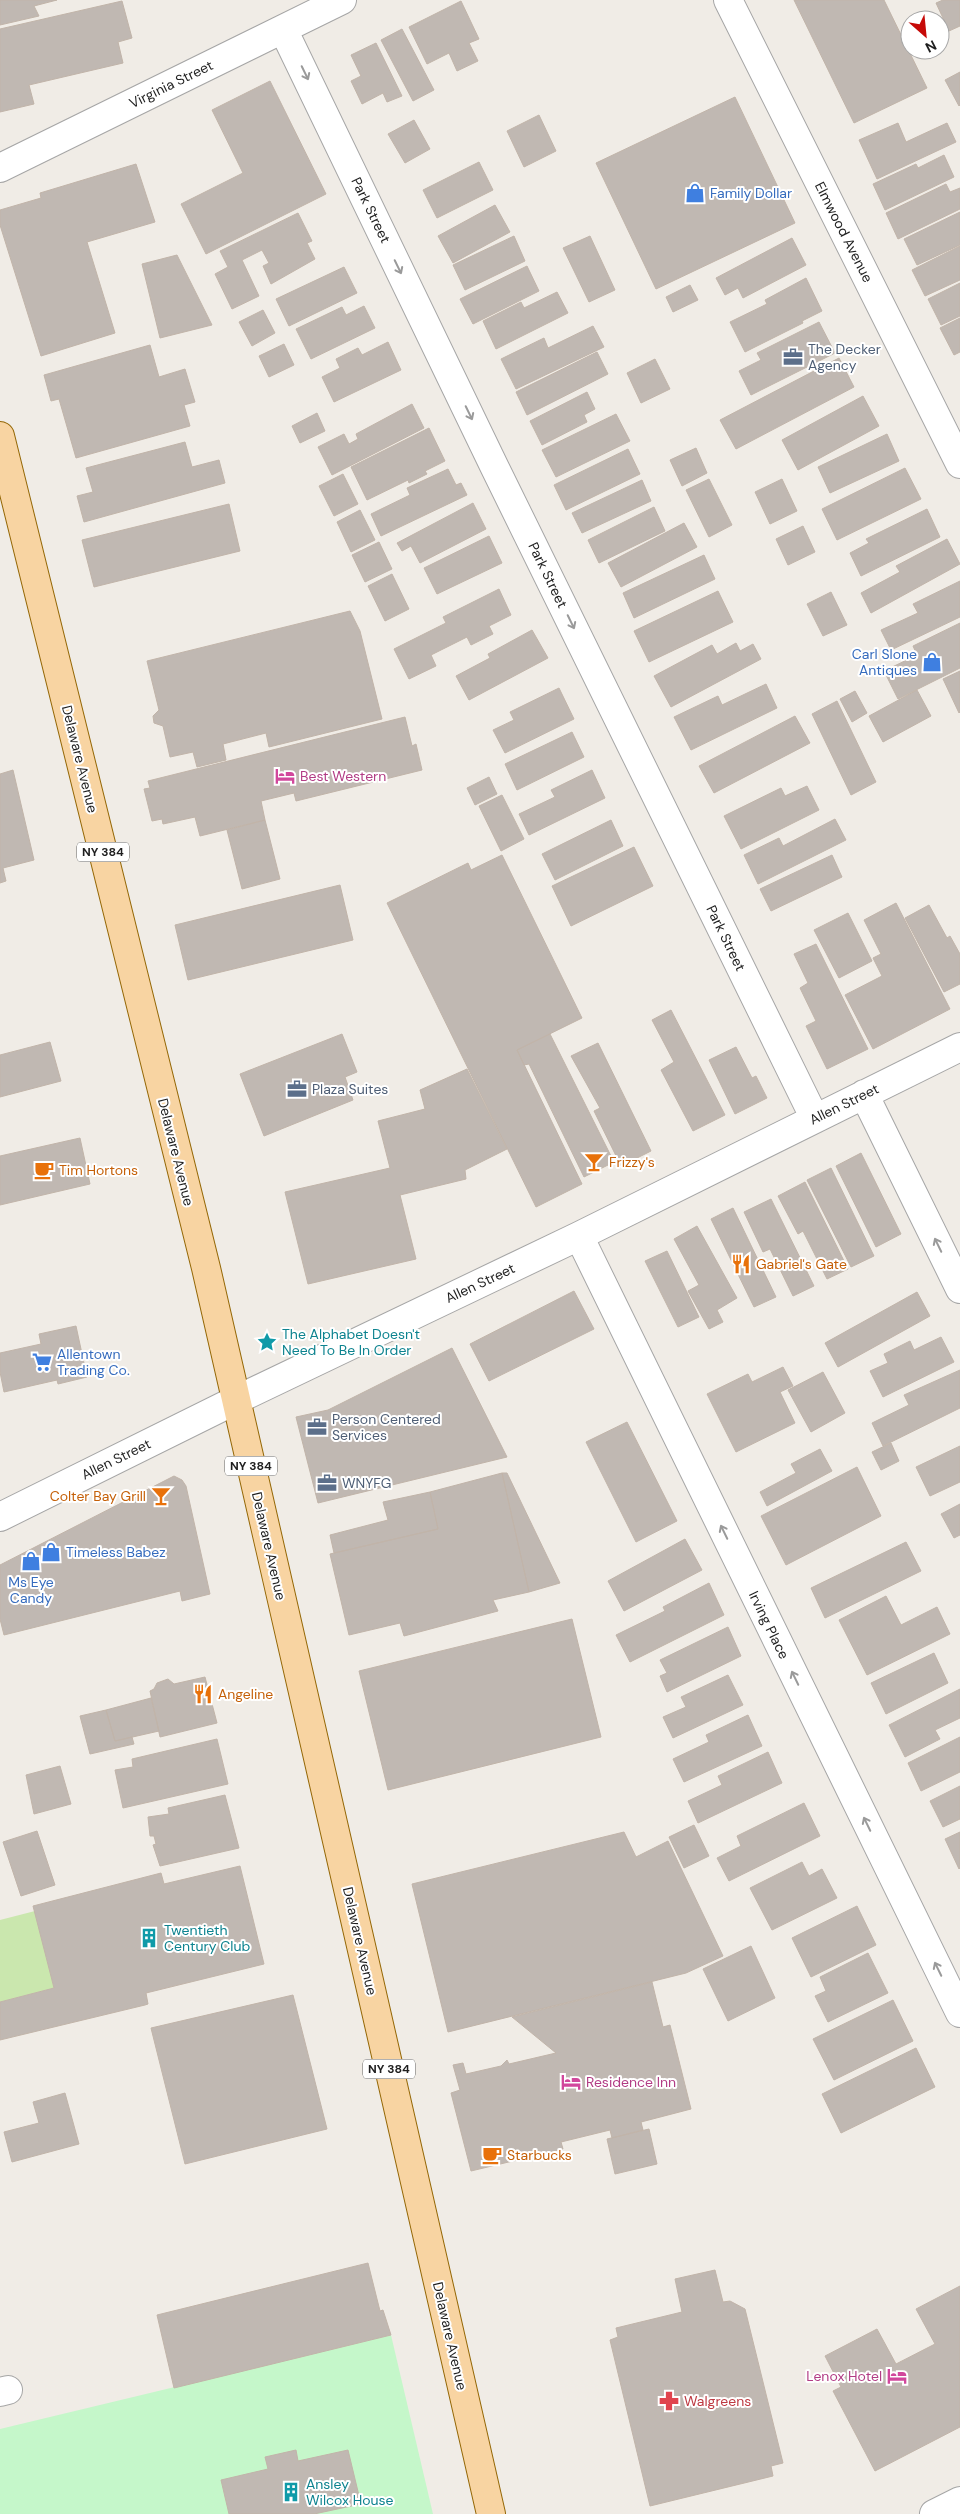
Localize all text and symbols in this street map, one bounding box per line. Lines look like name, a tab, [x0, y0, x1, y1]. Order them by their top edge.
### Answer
north arrow	[900, 10, 950, 60]
text: N	[922, 36, 940, 57]
street label: Virginia Street	[126, 56, 216, 112]
one-way arrow	[300, 65, 310, 80]
street label: Park Street	[347, 174, 395, 246]
street label: Elmwood Avenue	[811, 179, 877, 285]
shop icon: Family Dollar	[684, 182, 706, 204]
place label: Family Dollar	[710, 184, 792, 202]
one-way arrow	[394, 259, 403, 274]
place label: The Decker Agency	[808, 340, 881, 374]
office icon: The Decker Agency	[782, 346, 804, 368]
one-way arrow	[464, 405, 474, 420]
street label: Park Street	[524, 539, 572, 611]
one-way arrow	[567, 614, 576, 629]
place label: Carl Slone Antiques	[852, 645, 917, 679]
shop icon: Carl Slone Antiques	[921, 651, 943, 673]
street label: Delaware Avenue	[58, 703, 102, 815]
hotel icon: Best Western	[274, 765, 296, 787]
place label: Best Western	[300, 767, 386, 785]
road number: NY 384	[77, 842, 129, 862]
street label: Park Street	[702, 902, 750, 974]
office icon: Plaza Suites	[286, 1078, 308, 1100]
street label: Allen Street	[806, 1079, 882, 1129]
place label: Plaza Suites	[312, 1080, 388, 1098]
street label: Delaware Avenue	[154, 1096, 198, 1208]
bar icon: Frizzy's	[583, 1151, 605, 1173]
place label: Frizzy's	[609, 1153, 655, 1171]
cafe icon: Tim Hortons	[33, 1159, 55, 1181]
place label: Tim Hortons	[59, 1161, 138, 1179]
one-way arrow	[933, 1238, 943, 1253]
restaurant icon: Gabriel's Gate	[730, 1253, 752, 1275]
place label: Gabriel's Gate	[756, 1255, 847, 1273]
street label: Allen Street	[442, 1259, 518, 1307]
place label: The Alphabet Doesn't Need To Be In Order	[282, 1325, 420, 1359]
place icon: The Alphabet Doesn't Need To Be In Order	[256, 1331, 278, 1353]
place label: Allentown Trading Co.	[57, 1345, 130, 1379]
supermarket icon: Allentown Trading Co.	[31, 1351, 53, 1373]
place label: Person Centered Services	[332, 1410, 441, 1444]
office icon: Person Centered Services	[306, 1416, 328, 1438]
street label: Allen Street	[78, 1434, 154, 1484]
road number: NY 384	[225, 1456, 277, 1475]
office icon: WNYFG	[316, 1472, 338, 1494]
place label: WNYFG	[342, 1474, 391, 1492]
bar icon: Colter Bay Grill	[150, 1485, 172, 1507]
place label: Colter Bay Grill	[50, 1487, 146, 1505]
street label: Delaware Avenue	[248, 1490, 290, 1602]
one-way arrow	[719, 1525, 728, 1540]
shop icon: Timeless Babez	[40, 1541, 62, 1563]
place label: Timeless Babez	[66, 1543, 166, 1561]
shop icon: Ms Eye Candy	[20, 1550, 42, 1572]
place label: Ms Eye Candy	[8, 1573, 54, 1607]
street label: Irving Place	[745, 1588, 793, 1662]
one-way arrow	[790, 1671, 799, 1686]
restaurant icon: Angeline	[192, 1683, 214, 1705]
place label: Angeline	[218, 1685, 273, 1703]
one-way arrow	[861, 1817, 871, 1832]
street label: Delaware Avenue	[339, 1885, 381, 1997]
place label: Twentieth Century Club	[164, 1921, 250, 1955]
building icon: Twentieth Century Club	[138, 1927, 160, 1949]
one-way arrow	[933, 1962, 943, 1977]
road number: NY 384	[363, 2060, 415, 2078]
hotel icon: Residence Inn	[560, 2071, 582, 2093]
place label: Residence Inn	[586, 2073, 676, 2091]
cafe icon: Starbucks	[481, 2144, 503, 2166]
place label: Starbucks	[507, 2146, 572, 2164]
street label: Delaware Avenue	[429, 2280, 471, 2392]
hotel icon: Lenox Hotel	[886, 2365, 908, 2387]
place label: Lenox Hotel	[806, 2367, 882, 2385]
pharmacy icon: Walgreens	[658, 2390, 680, 2412]
place label: Walgreens	[684, 2392, 751, 2410]
place label: Ansley Wilcox House	[306, 2475, 394, 2509]
building icon: Ansley Wilcox House	[280, 2481, 302, 2503]

